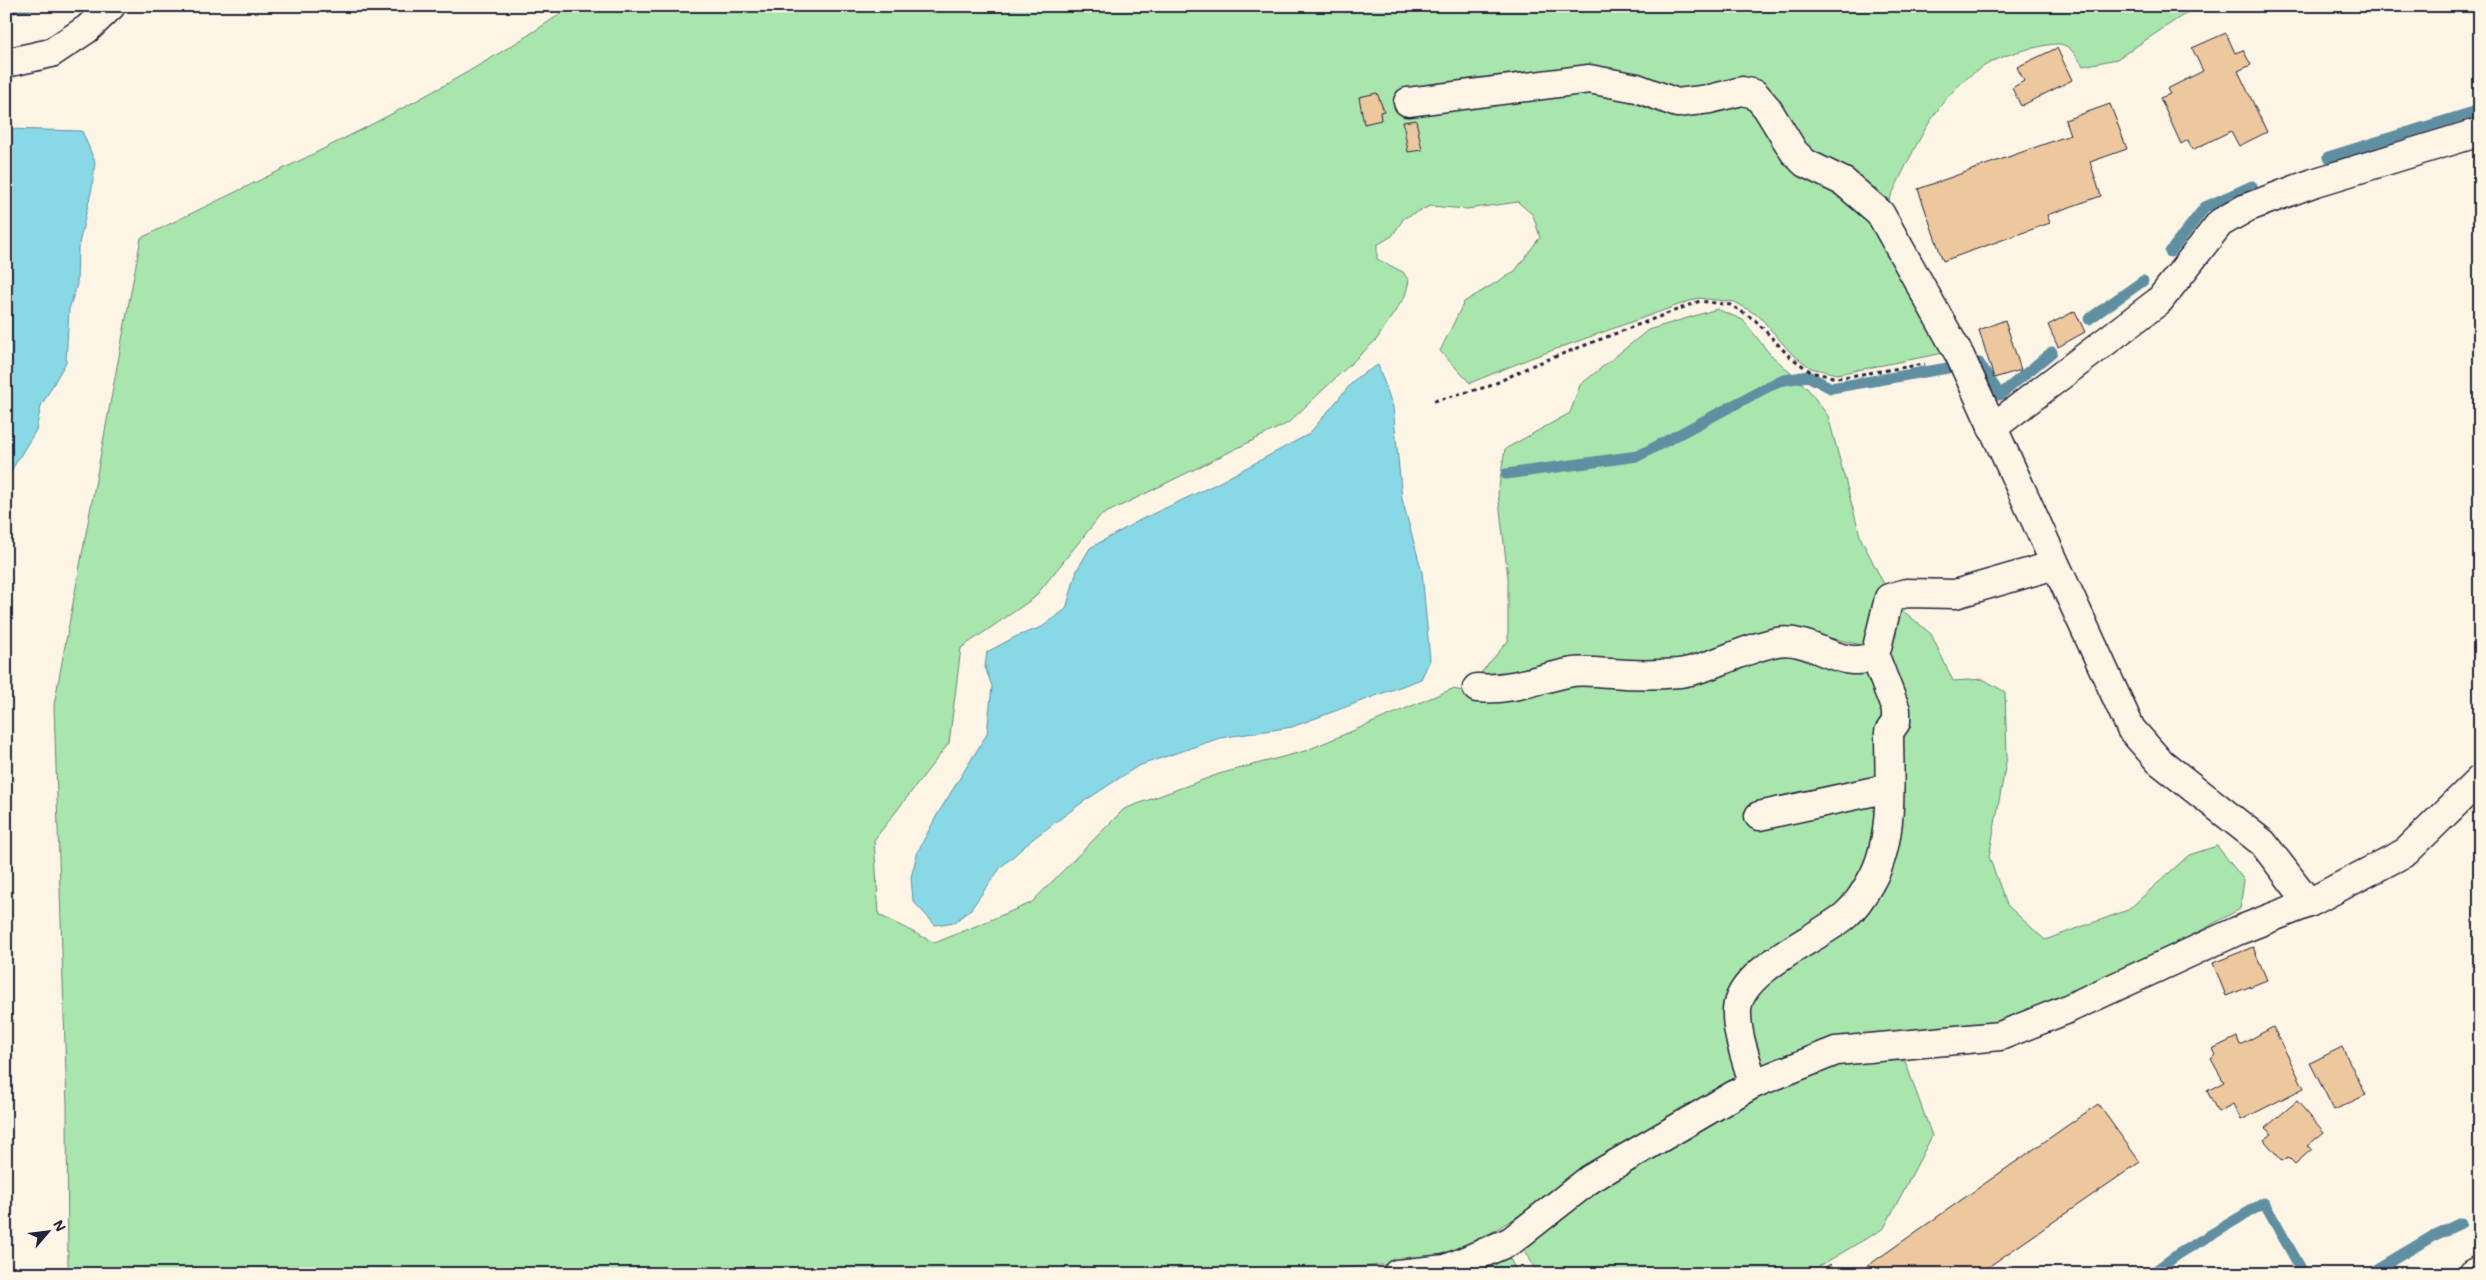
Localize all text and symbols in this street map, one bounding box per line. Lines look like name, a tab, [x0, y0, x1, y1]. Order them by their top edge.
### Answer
north arrow	[22, 1208, 72, 1258]
text: N	[49, 1217, 71, 1235]

